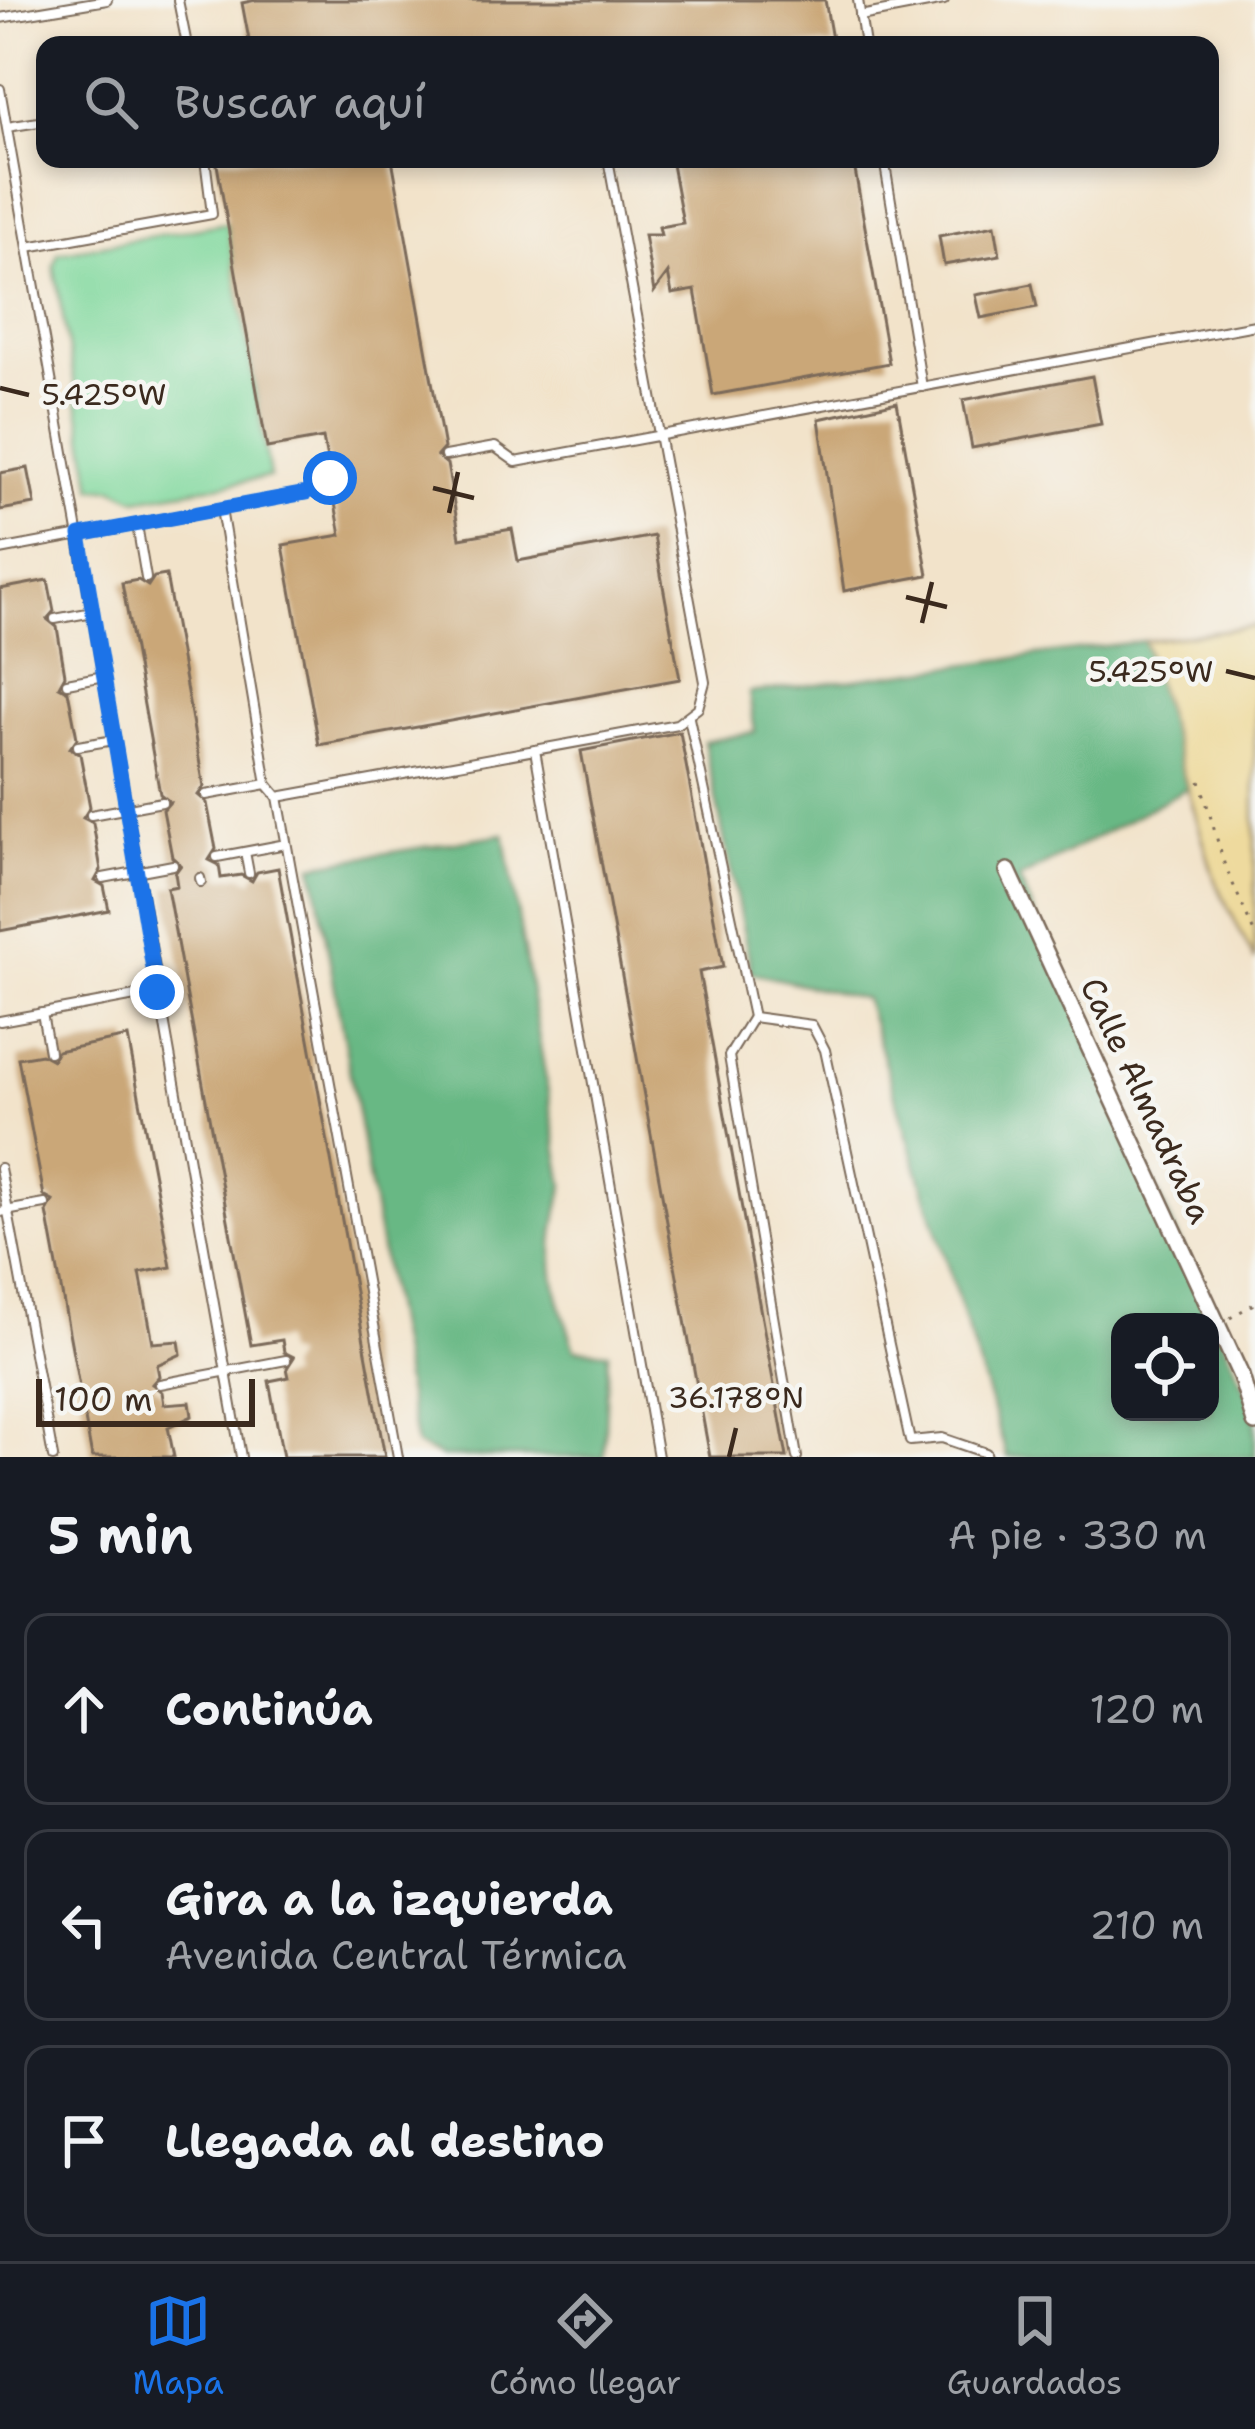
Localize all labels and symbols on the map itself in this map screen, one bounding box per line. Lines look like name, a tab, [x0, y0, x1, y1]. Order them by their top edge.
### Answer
text: 5.425°W	[42, 374, 166, 415]
route start	[303, 451, 357, 505]
text: 5.425°W	[1089, 651, 1213, 692]
route end	[130, 965, 184, 1019]
street label: Calle Almadraba	[1070, 970, 1223, 1230]
scale bar	[36, 1373, 255, 1426]
text: 36.178°N	[668, 1377, 804, 1418]

